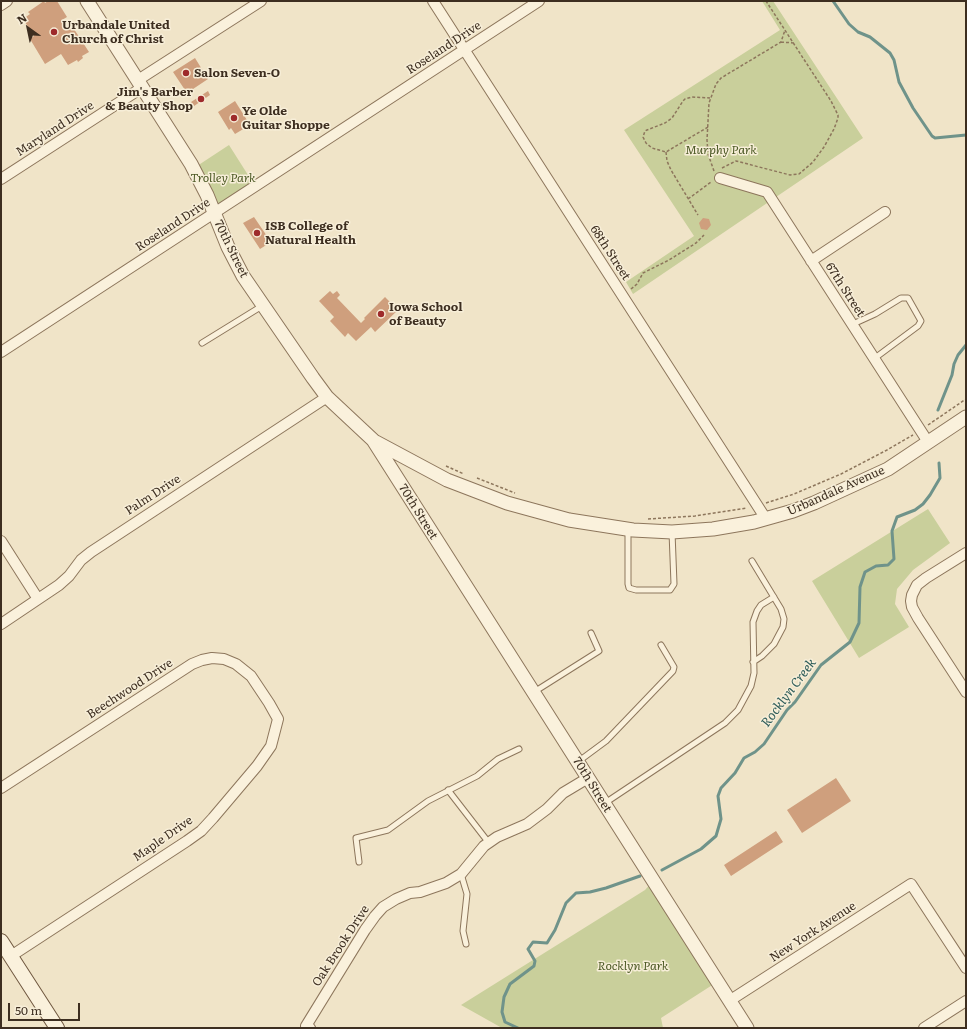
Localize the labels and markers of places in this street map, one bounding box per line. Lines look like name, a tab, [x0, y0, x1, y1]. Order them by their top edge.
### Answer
place label: Urbandale United Church of Christ	[62, 18, 170, 46]
marker: Urbandale United Church of Christ	[49, 27, 59, 37]
place label: Salon Seven-O	[194, 66, 280, 80]
marker: Salon Seven-O	[181, 68, 191, 78]
place label: Jim's Barber & Beauty Shop	[105, 85, 193, 113]
marker: Jim's Barber & Beauty Shop	[196, 94, 206, 104]
place label: Ye Olde Guitar Shoppe	[242, 104, 330, 132]
marker: Ye Olde Guitar Shoppe	[229, 113, 239, 123]
place label: ISB College of Natural Health	[265, 219, 356, 247]
marker: ISB College of Natural Health	[252, 228, 262, 238]
place label: Iowa School of Beauty	[389, 300, 463, 328]
marker: Iowa School of Beauty	[376, 309, 386, 319]

